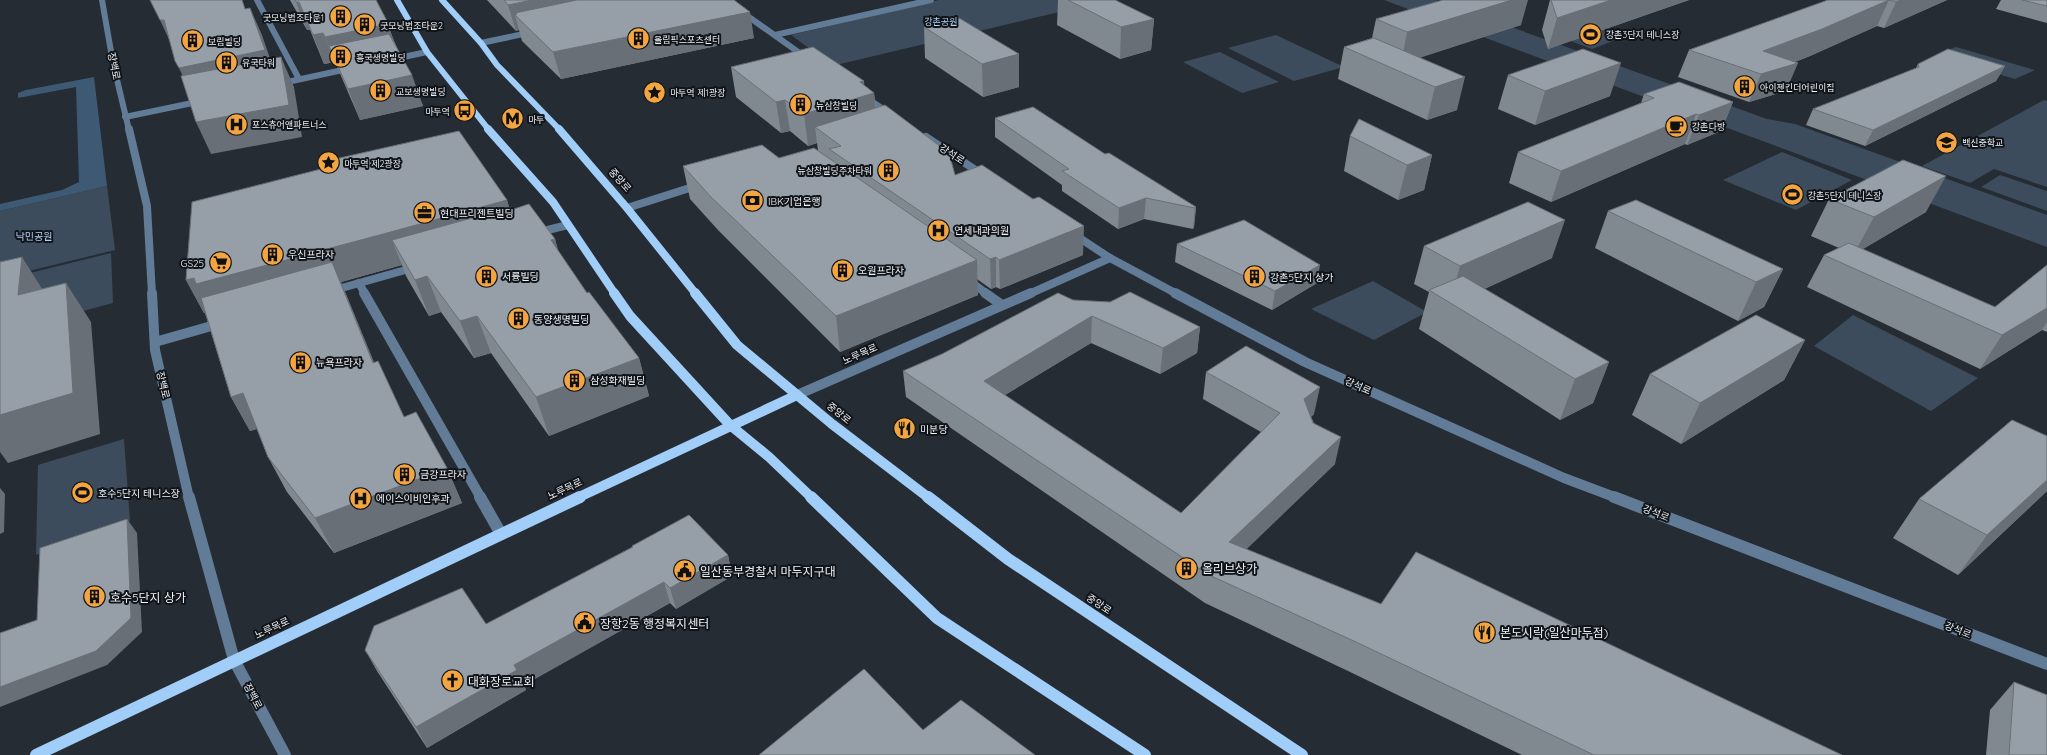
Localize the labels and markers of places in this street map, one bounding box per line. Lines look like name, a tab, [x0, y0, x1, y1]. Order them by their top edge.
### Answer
building icon: 굿모닝법조타운1	[327, 4, 353, 30]
place label: 굿모닝법조타운1	[263, 12, 324, 23]
building icon: 굿모닝법조타운2	[352, 12, 378, 38]
place label: 굿모닝법조타운2	[380, 20, 443, 31]
sports icon: 강촌3단지 테니스장	[1578, 21, 1604, 47]
building icon: 올림픽스포츠센터	[625, 26, 651, 52]
building icon: 보림빌딩	[180, 28, 206, 54]
place label: 강촌3단지 테니스장	[1606, 29, 1679, 40]
place label: 올림픽스포츠센터	[654, 34, 720, 45]
place label: 보림빌딩	[208, 36, 241, 47]
building icon: 흥국생명빌딩	[328, 44, 354, 70]
building icon: 유국타워	[213, 49, 239, 75]
place label: 흥국생명빌딩	[356, 52, 406, 63]
place label: 유국타워	[242, 57, 275, 68]
building icon: 아이젠킨더어린이집	[1732, 74, 1758, 100]
building icon: 교보생명빌딩	[368, 78, 394, 104]
place icon: 마두역 제1광장	[641, 79, 667, 105]
place label: 아이젠킨더어린이집	[1760, 82, 1835, 93]
place label: 교보생명빌딩	[396, 86, 446, 97]
place label: 마두역 제1광장	[670, 87, 725, 98]
building icon: 뉴삼창빌딩	[788, 92, 814, 118]
bus stop icon: 마두역	[452, 98, 478, 124]
place label: 뉴삼창빌딩	[816, 100, 857, 111]
place label: 마두역	[425, 106, 450, 117]
metro station icon: 마두	[499, 106, 525, 132]
hospital icon: 포스츄어앤파트너스	[223, 111, 249, 137]
cafe icon: 강촌다방	[1664, 113, 1690, 139]
place label: 마두	[528, 114, 545, 125]
place label: 포스츄어앤파트너스	[252, 119, 327, 130]
place label: 강촌다방	[1692, 121, 1726, 132]
school or university icon: 백신중학교	[1934, 129, 1960, 155]
place label: 백신중학교	[1962, 137, 2003, 148]
place icon: 마두역 제2광장	[315, 150, 341, 176]
building icon: 뉴삼창빌딩주차타워	[875, 157, 901, 183]
place label: 마두역 제2광장	[344, 158, 401, 169]
place label: 뉴삼창빌딩주차타워	[797, 165, 872, 176]
sports icon: 강촌5단지 테니스장	[1779, 182, 1805, 208]
bank icon: IBK기업은행	[740, 188, 766, 214]
place label: 강촌5단지 테니스장	[1808, 190, 1882, 201]
place label: IBK기업은행	[768, 195, 821, 208]
office icon: 현대프리젠트빌딩	[411, 200, 437, 226]
place label: 현대프리젠트빌딩	[440, 207, 514, 220]
hospital icon: 연세내과의원	[926, 217, 952, 243]
place label: 연세내과의원	[954, 224, 1009, 237]
building icon: 우신프라자	[259, 241, 285, 267]
place label: 우신프라자	[288, 248, 335, 261]
supermarket icon: GS25	[207, 250, 233, 276]
place label: GS25	[180, 257, 204, 270]
building icon: 오원프라자	[829, 257, 855, 283]
building icon: 서륭빌딩	[473, 263, 499, 289]
place label: 오원프라자	[858, 264, 905, 277]
building icon: 강촌5단지 상가	[1242, 264, 1268, 290]
place label: 서륭빌딩	[502, 270, 539, 283]
place label: 강촌5단지 상가	[1270, 271, 1333, 284]
building icon: 동양생명빌딩	[505, 306, 531, 332]
place label: 동양생명빌딩	[534, 313, 589, 326]
building icon: 뉴욕프라자	[288, 349, 314, 375]
place label: 뉴욕프라자	[316, 356, 363, 369]
building icon: 삼성화재빌딩	[561, 367, 587, 393]
place label: 삼성화재빌딩	[590, 374, 645, 387]
restaurant icon: 미분당	[891, 416, 917, 442]
place label: 미분당	[920, 423, 948, 436]
building icon: 금강프라자	[392, 461, 418, 487]
place label: 금강프라자	[420, 468, 467, 481]
sports icon: 호수5단지 테니스장	[70, 480, 96, 506]
hospital icon: 에이스이비인후과	[347, 485, 373, 511]
place label: 호수5단지 테니스장	[98, 487, 180, 500]
place label: 에이스이비인후과	[376, 492, 450, 505]
building icon: 올리브상가	[1174, 555, 1200, 581]
public building icon: 일산동부경찰서 마두지구대	[672, 558, 698, 584]
place label: 올리브상가	[1202, 561, 1257, 576]
place label: 일산동부경찰서 마두지구대	[700, 564, 836, 579]
building icon: 호수5단지 상가	[82, 584, 108, 610]
place label: 호수5단지 상가	[110, 590, 186, 605]
public building icon: 장항2동 행정복지센터	[571, 610, 597, 636]
place label: 장항2동 행정복지센터	[600, 616, 709, 631]
restaurant icon: 본도시락(일산마두점)	[1471, 619, 1497, 645]
place label: 본도시락(일산마두점)	[1500, 625, 1608, 640]
church icon: 대화장로교회	[439, 668, 465, 694]
place label: 대화장로교회	[468, 674, 534, 689]

